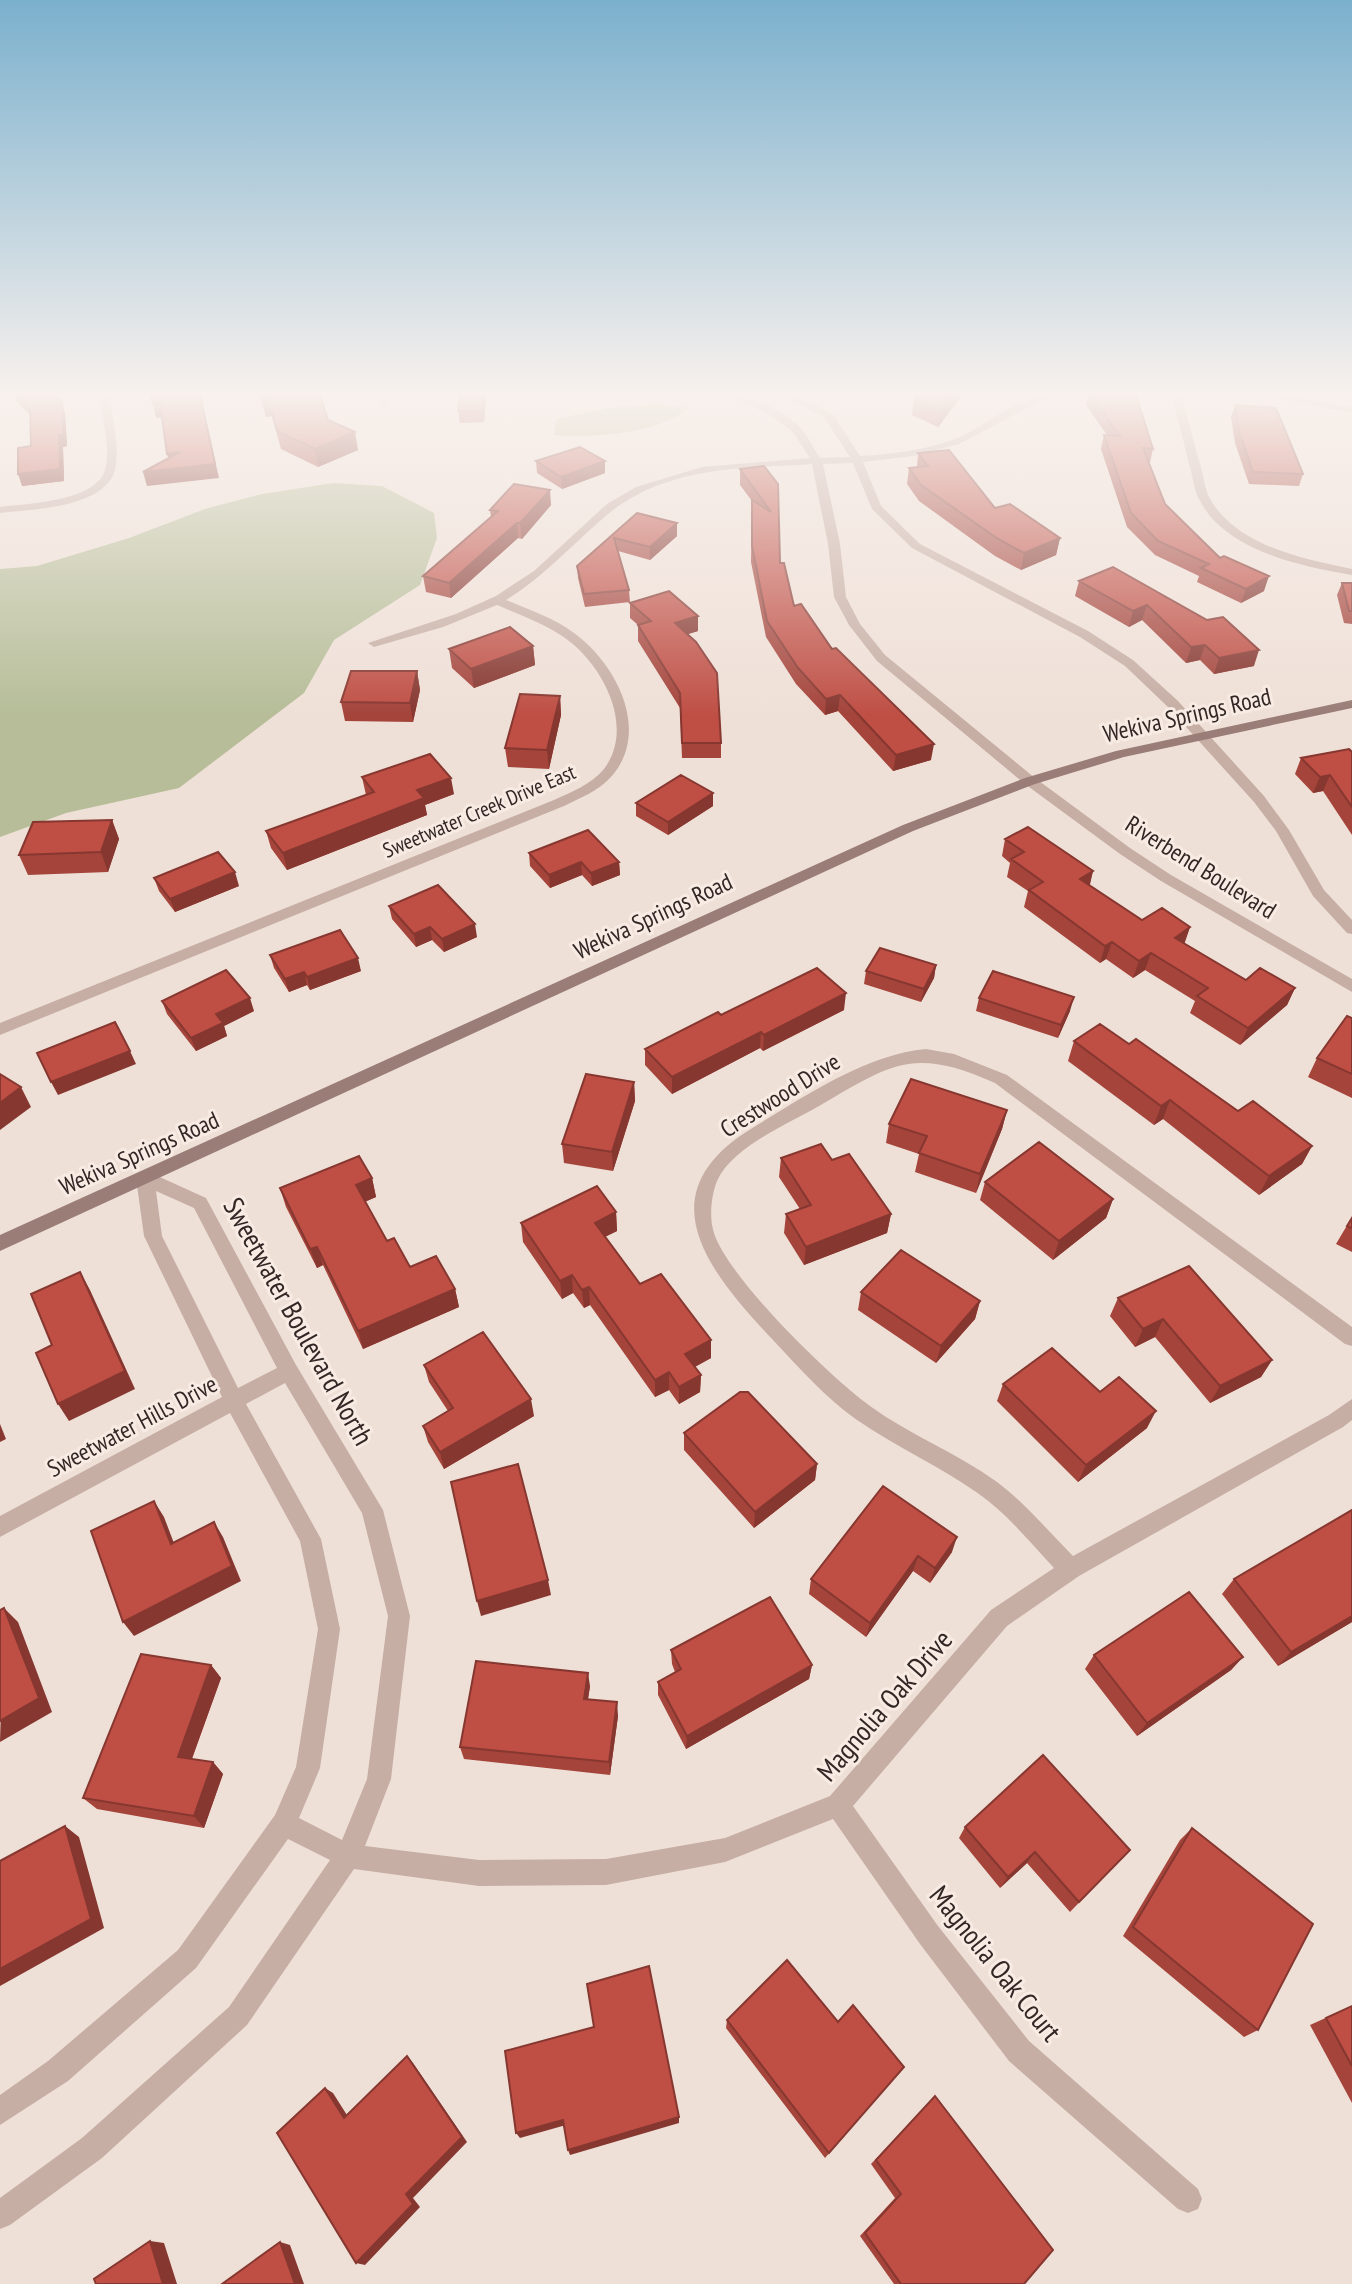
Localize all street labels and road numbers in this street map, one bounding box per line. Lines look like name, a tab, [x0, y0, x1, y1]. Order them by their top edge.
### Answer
street label: Wekiva Springs Road	[1100, 681, 1274, 749]
street label: Sweetwater Creek Drive East	[379, 758, 580, 864]
street label: Riverbend Boulevard	[1120, 808, 1282, 926]
street label: Wekiva Springs Road	[569, 866, 737, 966]
street label: Crestwood Drive	[714, 1046, 846, 1144]
street label: Wekiva Springs Road	[54, 1104, 224, 1202]
street label: Sweetwater Boulevard North	[216, 1191, 382, 1451]
street label: Sweetwater Hills Drive	[42, 1368, 222, 1484]
street label: Magnolia Oak Drive	[808, 1622, 960, 1788]
street label: Magnolia Oak Court	[922, 1877, 1070, 2049]

